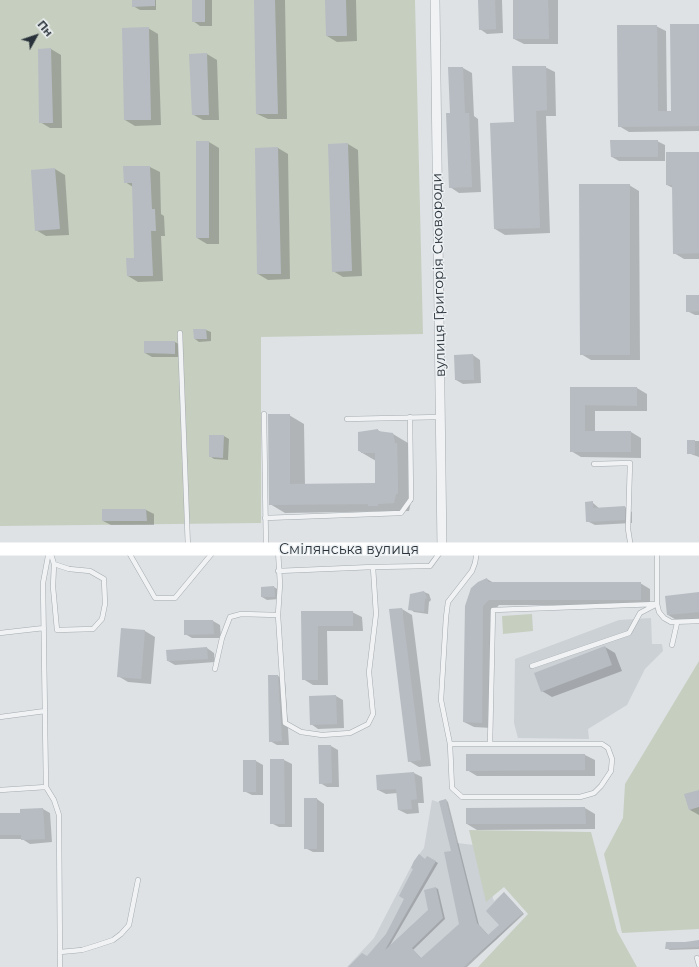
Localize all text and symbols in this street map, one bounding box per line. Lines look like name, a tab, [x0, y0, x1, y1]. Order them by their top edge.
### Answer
north arrow	[16, 16, 56, 56]
text: Пн	[34, 17, 56, 39]
street label: вулиця Григорія Сковороди	[429, 173, 449, 377]
street label: Смілянська вулиця	[279, 542, 419, 558]

